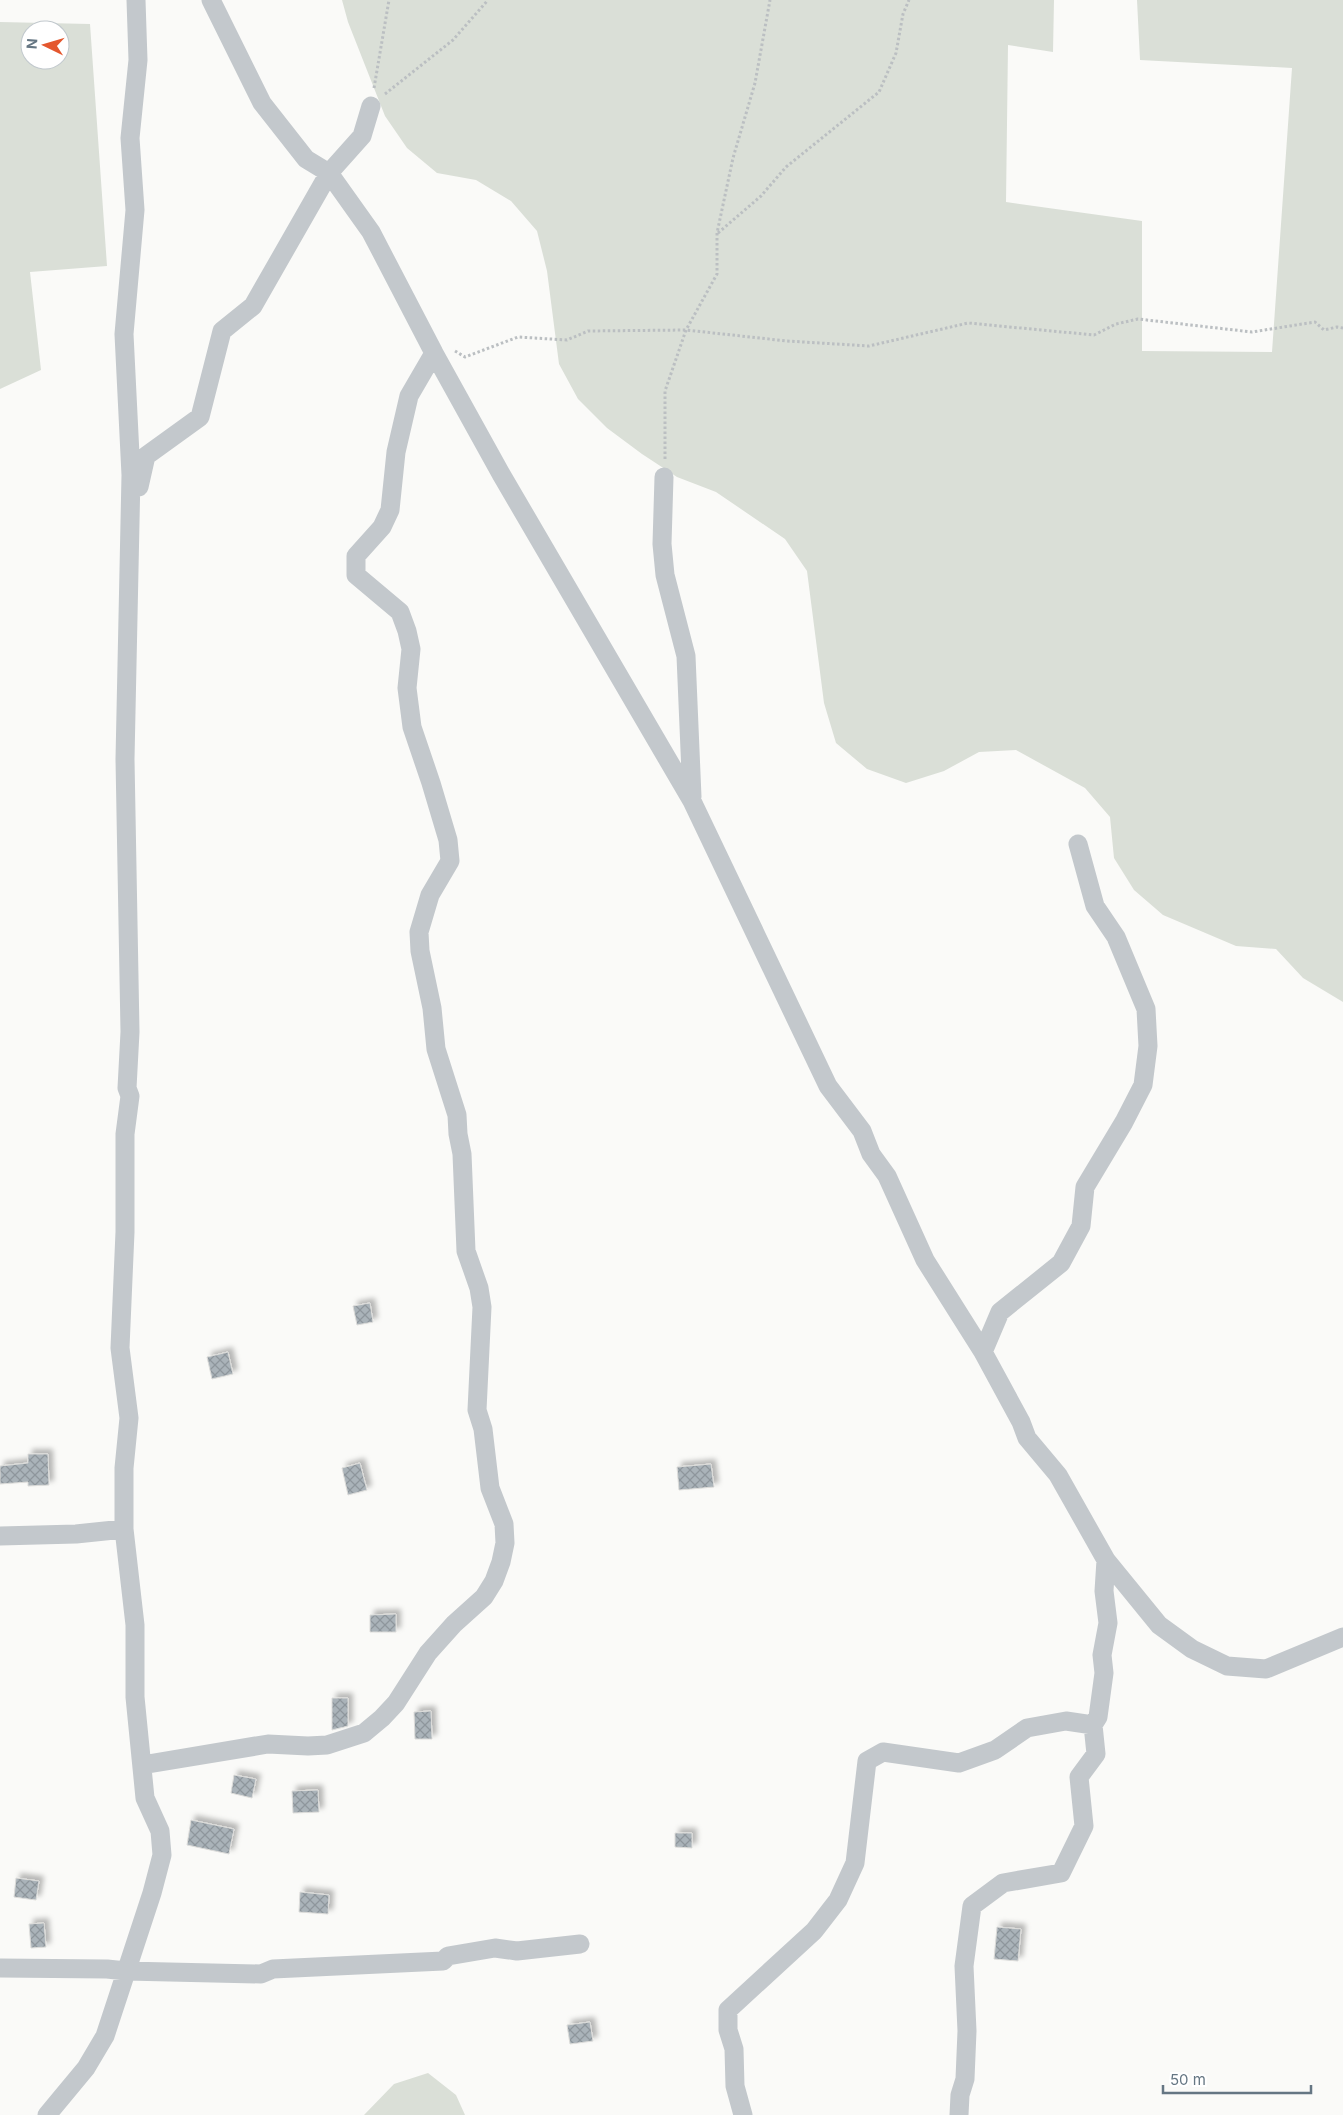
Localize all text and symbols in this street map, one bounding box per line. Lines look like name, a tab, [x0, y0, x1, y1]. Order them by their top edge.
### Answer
north arrow	[20, 20, 70, 70]
text: N	[23, 38, 40, 50]
scale bar	[1163, 2062, 1310, 2094]
text: 50 m	[1170, 2070, 1206, 2089]

